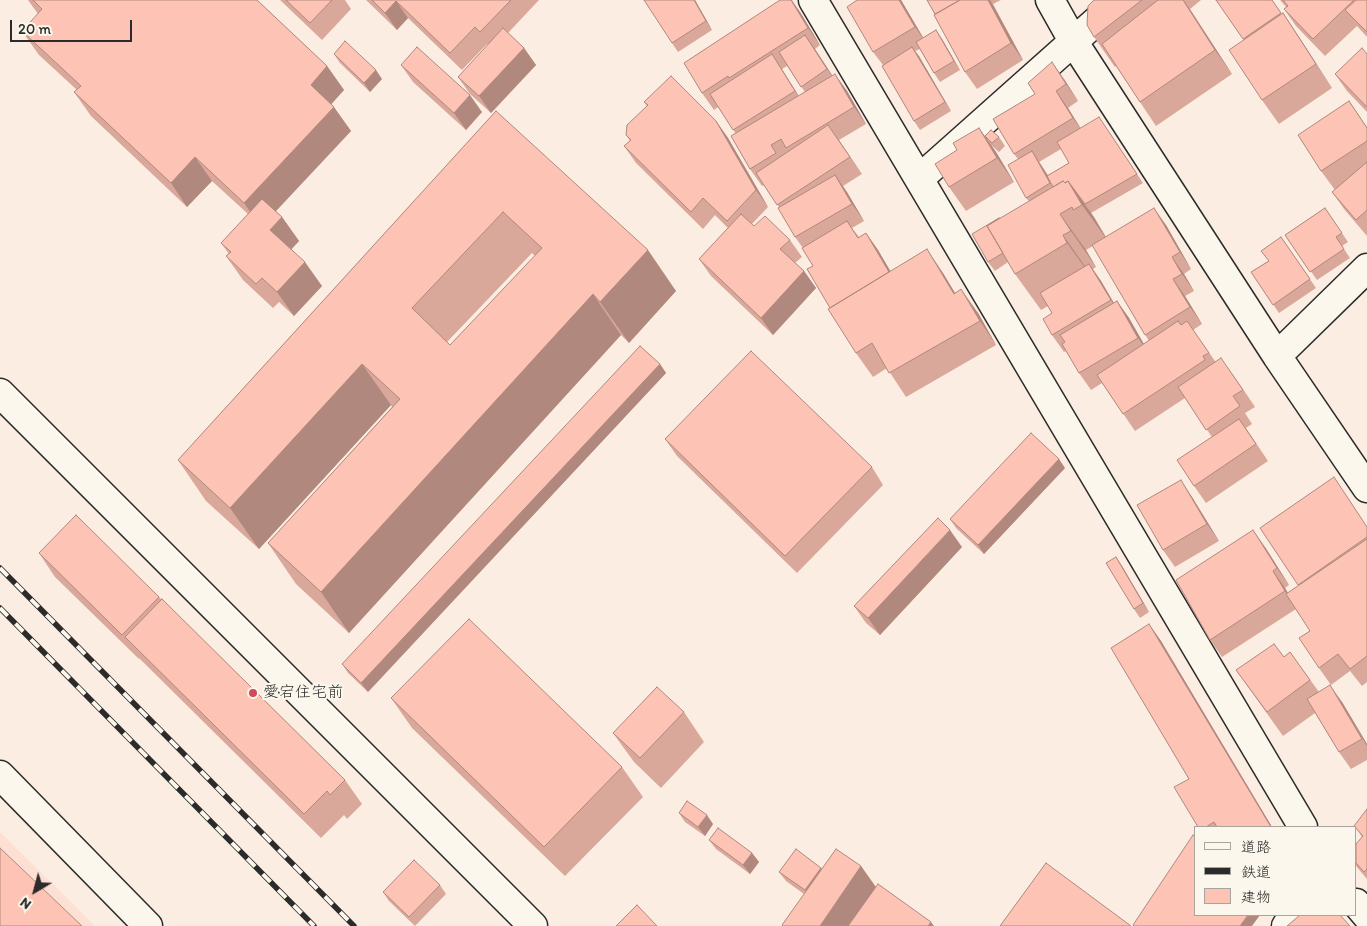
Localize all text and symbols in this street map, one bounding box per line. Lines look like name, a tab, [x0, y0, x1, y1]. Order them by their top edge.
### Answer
scale bar	[12, 10, 135, 42]
text: 20 m	[18, 20, 51, 38]
place label: 愛宕住宅前	[263, 683, 343, 703]
marker: 愛宕住宅前	[247, 687, 259, 699]
legend	[1194, 826, 1357, 916]
text: 道路	[1241, 838, 1271, 856]
text: 鉄道	[1241, 863, 1271, 881]
north arrow	[10, 866, 60, 916]
text: 建物	[1241, 888, 1271, 906]
text: N	[17, 894, 35, 913]

